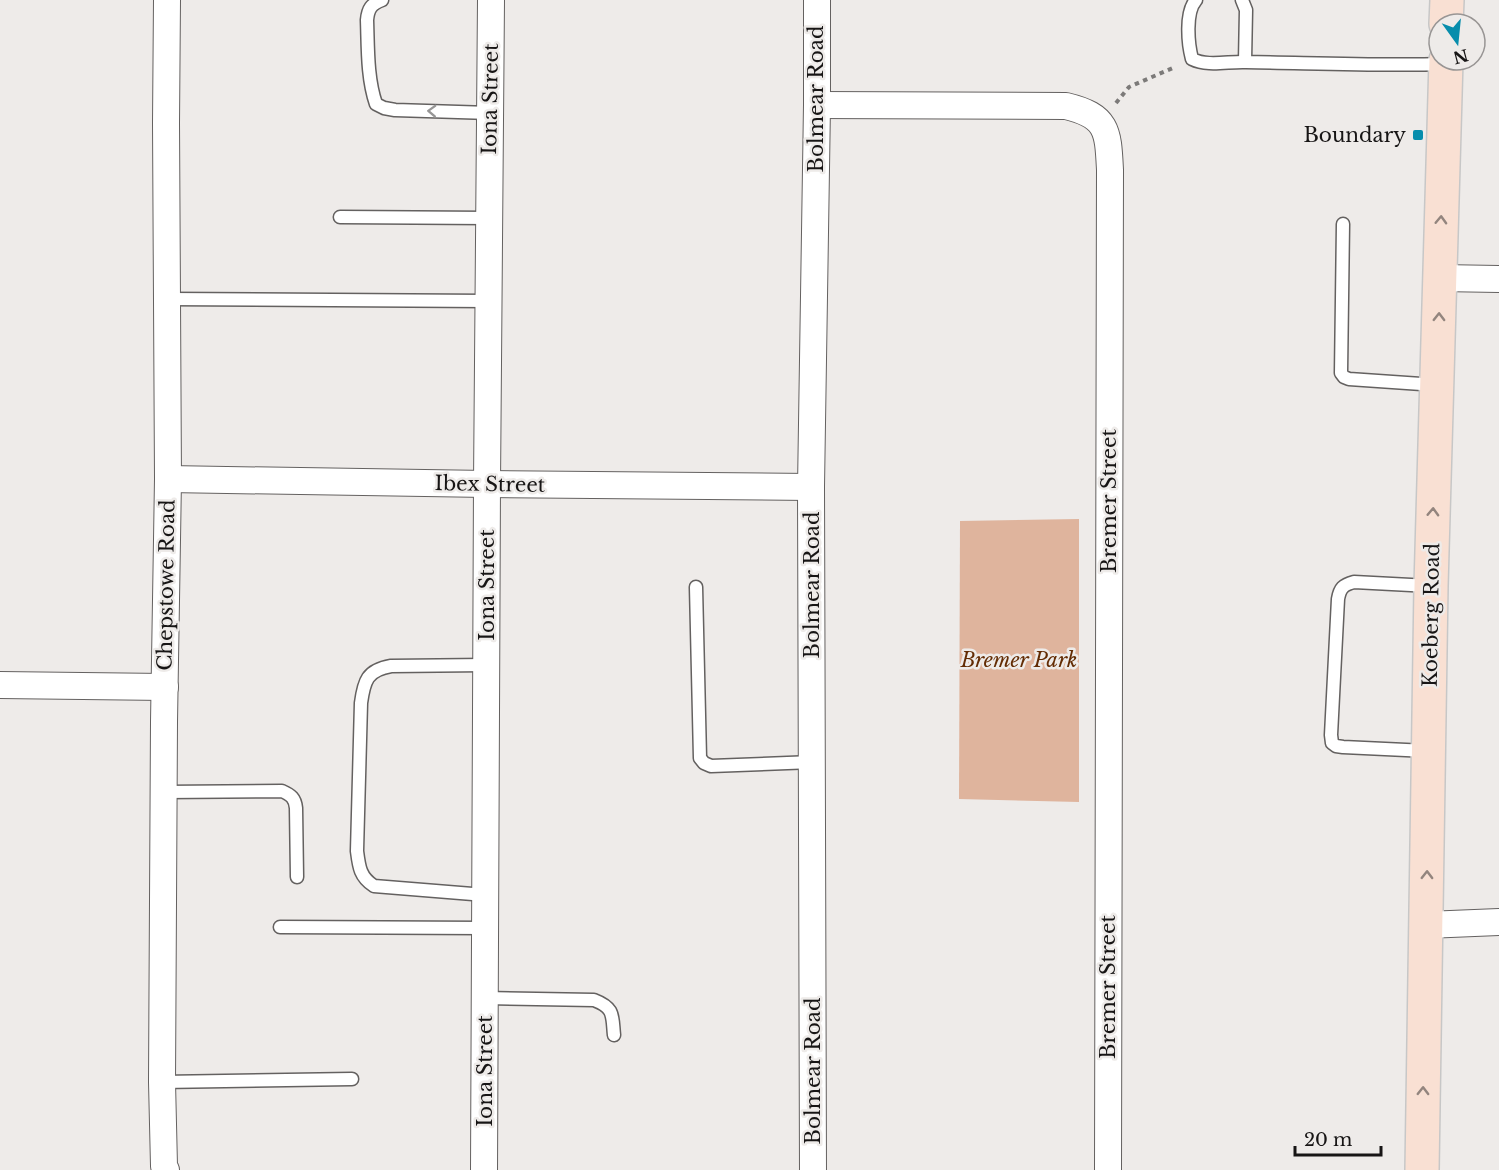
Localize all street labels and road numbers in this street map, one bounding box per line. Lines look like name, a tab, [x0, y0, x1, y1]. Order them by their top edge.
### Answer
street label: Bolmear Road	[804, 26, 828, 172]
street label: Iona Street	[477, 43, 503, 155]
street label: Bremer Street	[1097, 429, 1121, 573]
street label: Ibex Street	[435, 471, 546, 497]
street label: Chepstowe Road	[153, 499, 179, 671]
street label: Bolmear Road	[800, 512, 824, 658]
street label: Iona Street	[475, 529, 499, 641]
street label: Koeberg Road	[1418, 543, 1444, 687]
street label: Bremer Street	[1096, 915, 1120, 1059]
street label: Bolmear Road	[801, 998, 825, 1144]
street label: Iona Street	[473, 1015, 497, 1127]

